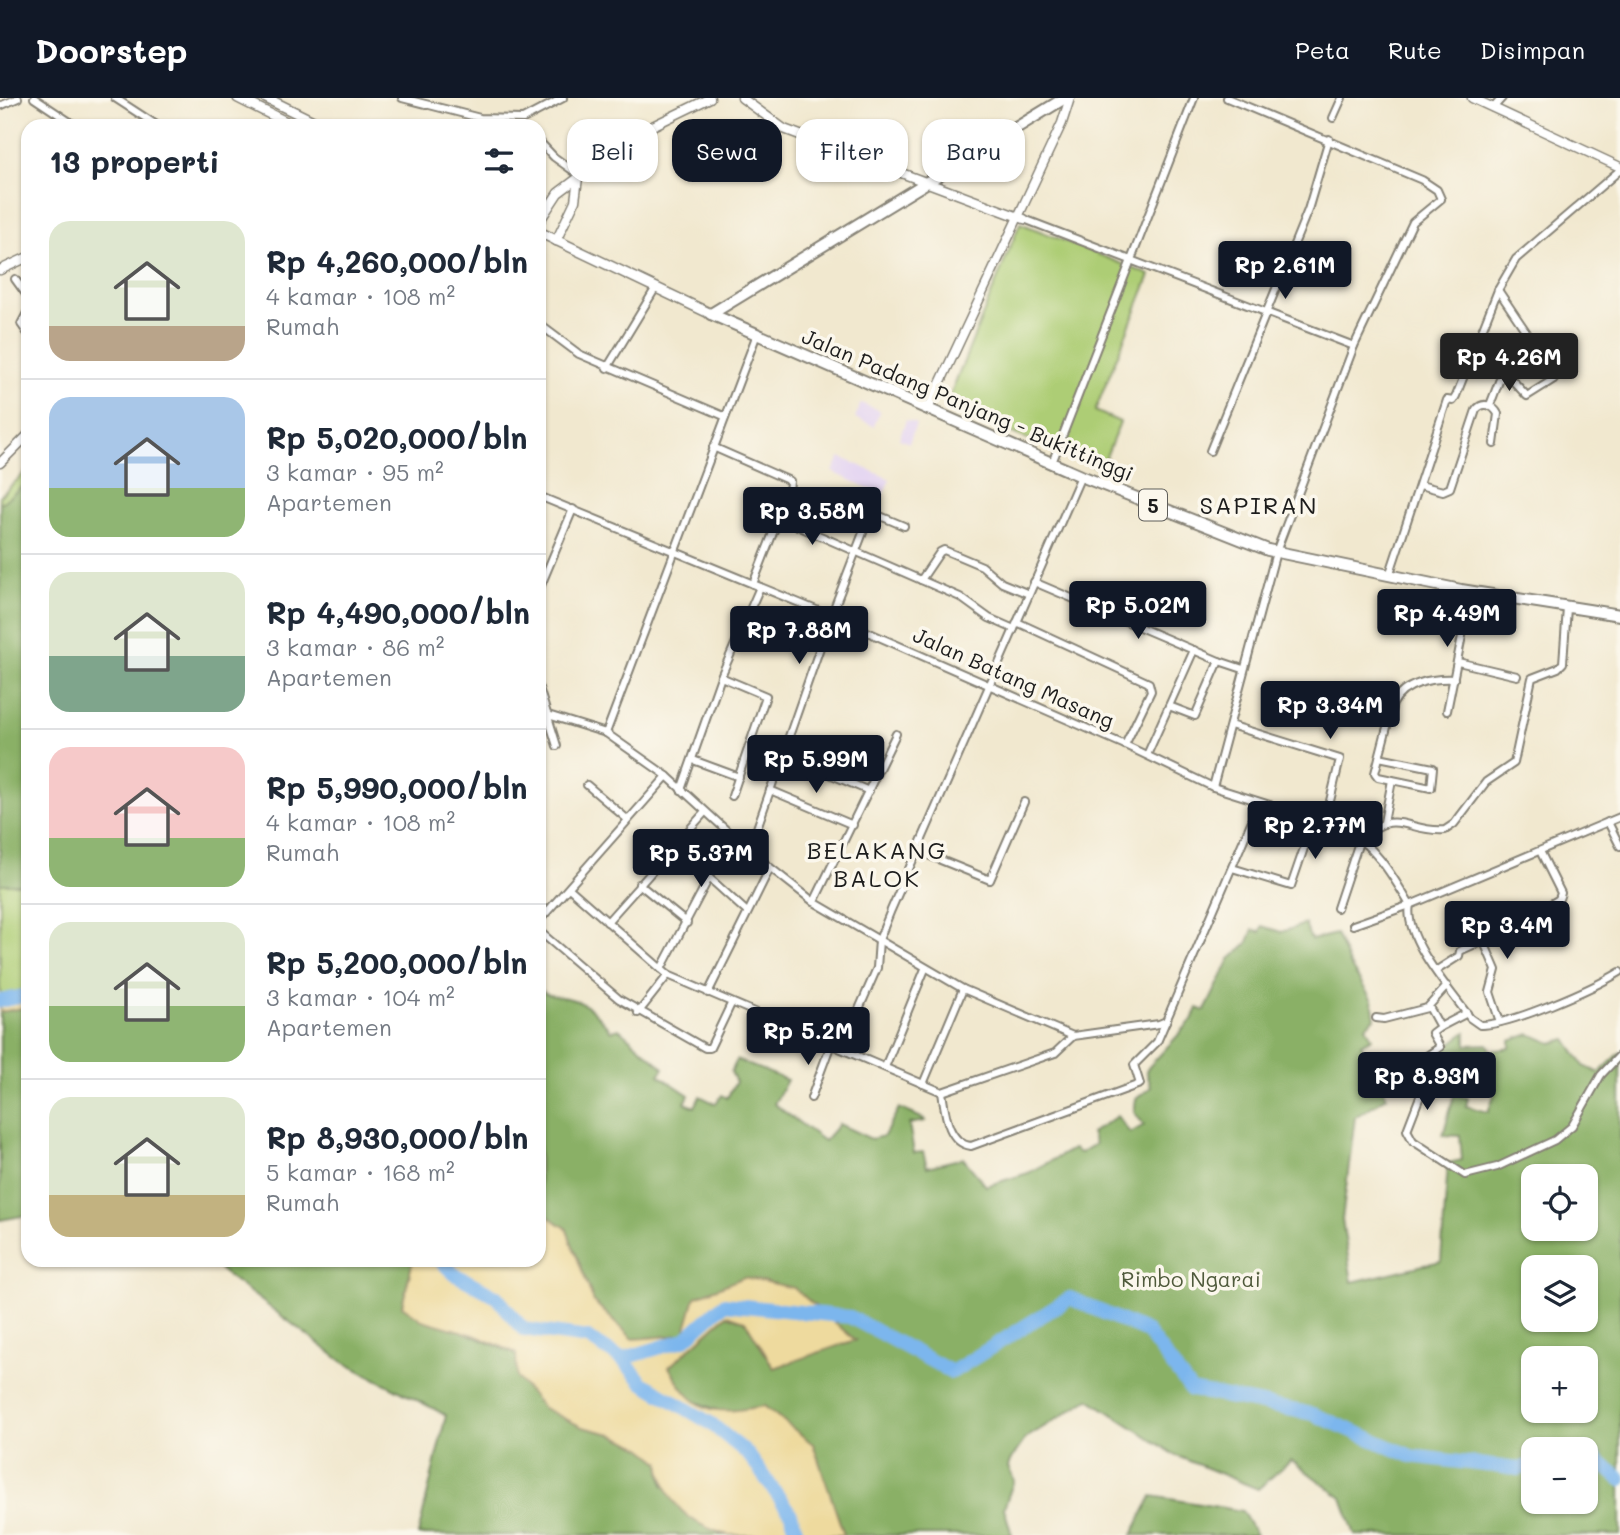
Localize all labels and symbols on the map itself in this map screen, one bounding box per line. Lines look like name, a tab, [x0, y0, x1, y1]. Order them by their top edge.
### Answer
pin: Rp 2.61M	[1213, 242, 1357, 301]
street label: Jalan Padang Panjang - Bukittinggi	[798, 322, 1138, 486]
pin: Rp 4.26M	[1437, 334, 1581, 393]
pin: Rp 3.58M	[740, 488, 884, 547]
district label: SAPIRAN	[1200, 489, 1319, 520]
road number: 5	[1139, 490, 1167, 520]
pin: Rp 5.02M	[1066, 582, 1210, 641]
pin: Rp 4.49M	[1375, 589, 1519, 649]
pin: Rp 7.88M	[727, 606, 871, 666]
street label: Jalan Batang Masang	[909, 620, 1119, 734]
pin: Rp 3.34M	[1258, 682, 1402, 741]
pin: Rp 5.99M	[744, 736, 888, 795]
pin: Rp 2.77M	[1243, 802, 1387, 861]
pin: Rp 5.37M	[629, 830, 773, 889]
district label: BELAKANG BALOK	[807, 834, 947, 893]
pin: Rp 3.4M	[1442, 902, 1572, 961]
pin: Rp 5.2M	[743, 1007, 873, 1067]
pin: Rp 8.93M	[1355, 1052, 1499, 1112]
park label: Rimbo Ngarai	[1121, 1265, 1261, 1292]

